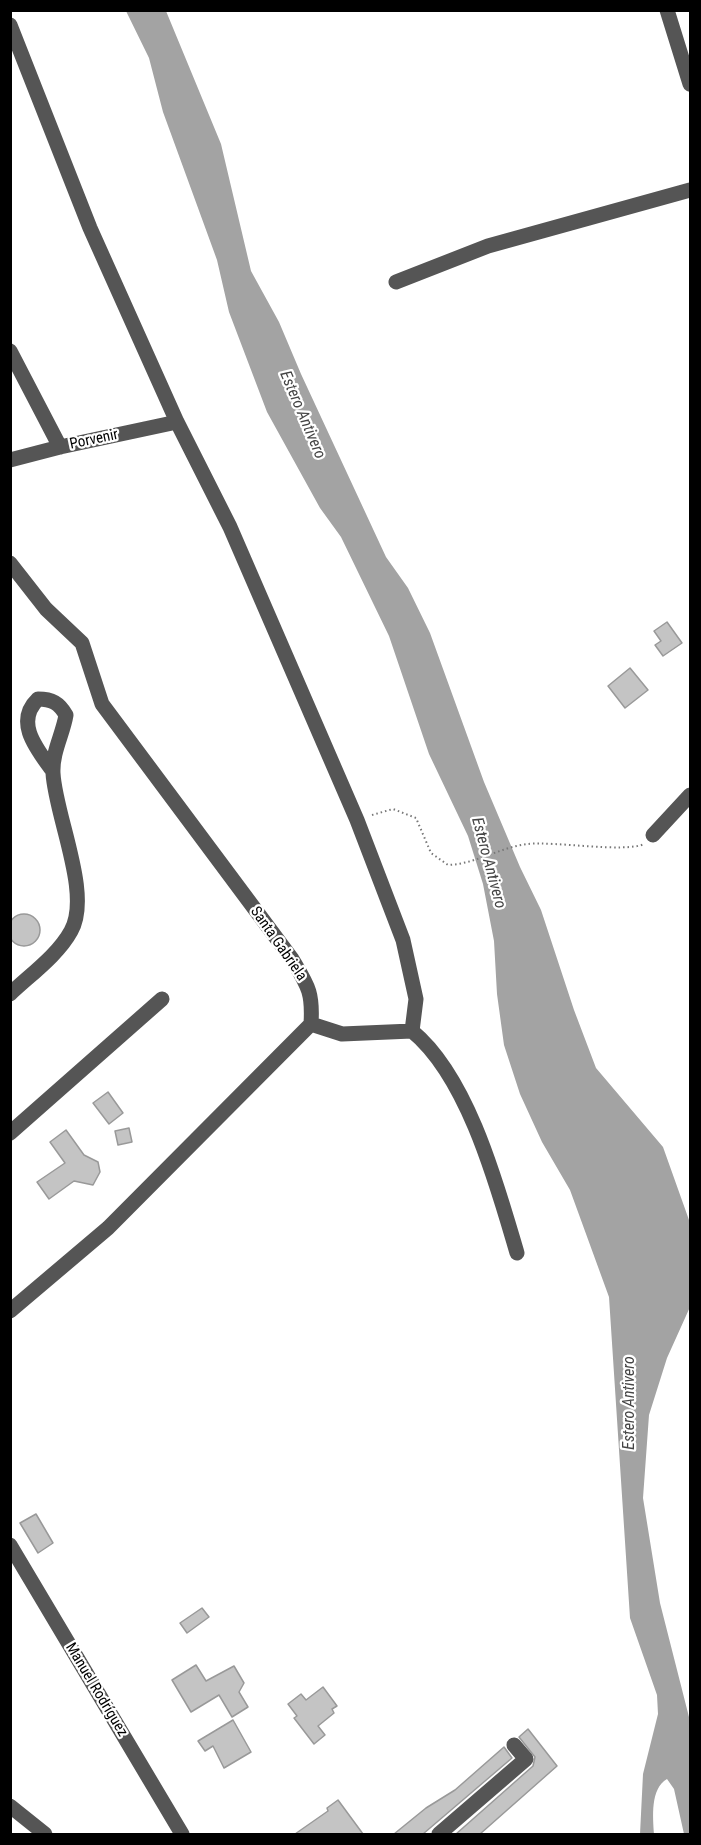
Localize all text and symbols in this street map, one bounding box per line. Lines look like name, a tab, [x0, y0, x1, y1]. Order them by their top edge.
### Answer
water label: Estero Antivero	[275, 368, 329, 462]
street label: Porvenir	[68, 426, 120, 454]
water label: Estero Antivero	[467, 815, 509, 911]
street label: Santa Gabriela	[246, 903, 310, 985]
water label: Estero Antivero	[620, 1356, 640, 1450]
street label: Manuel Rodríguez	[61, 1640, 131, 1740]

